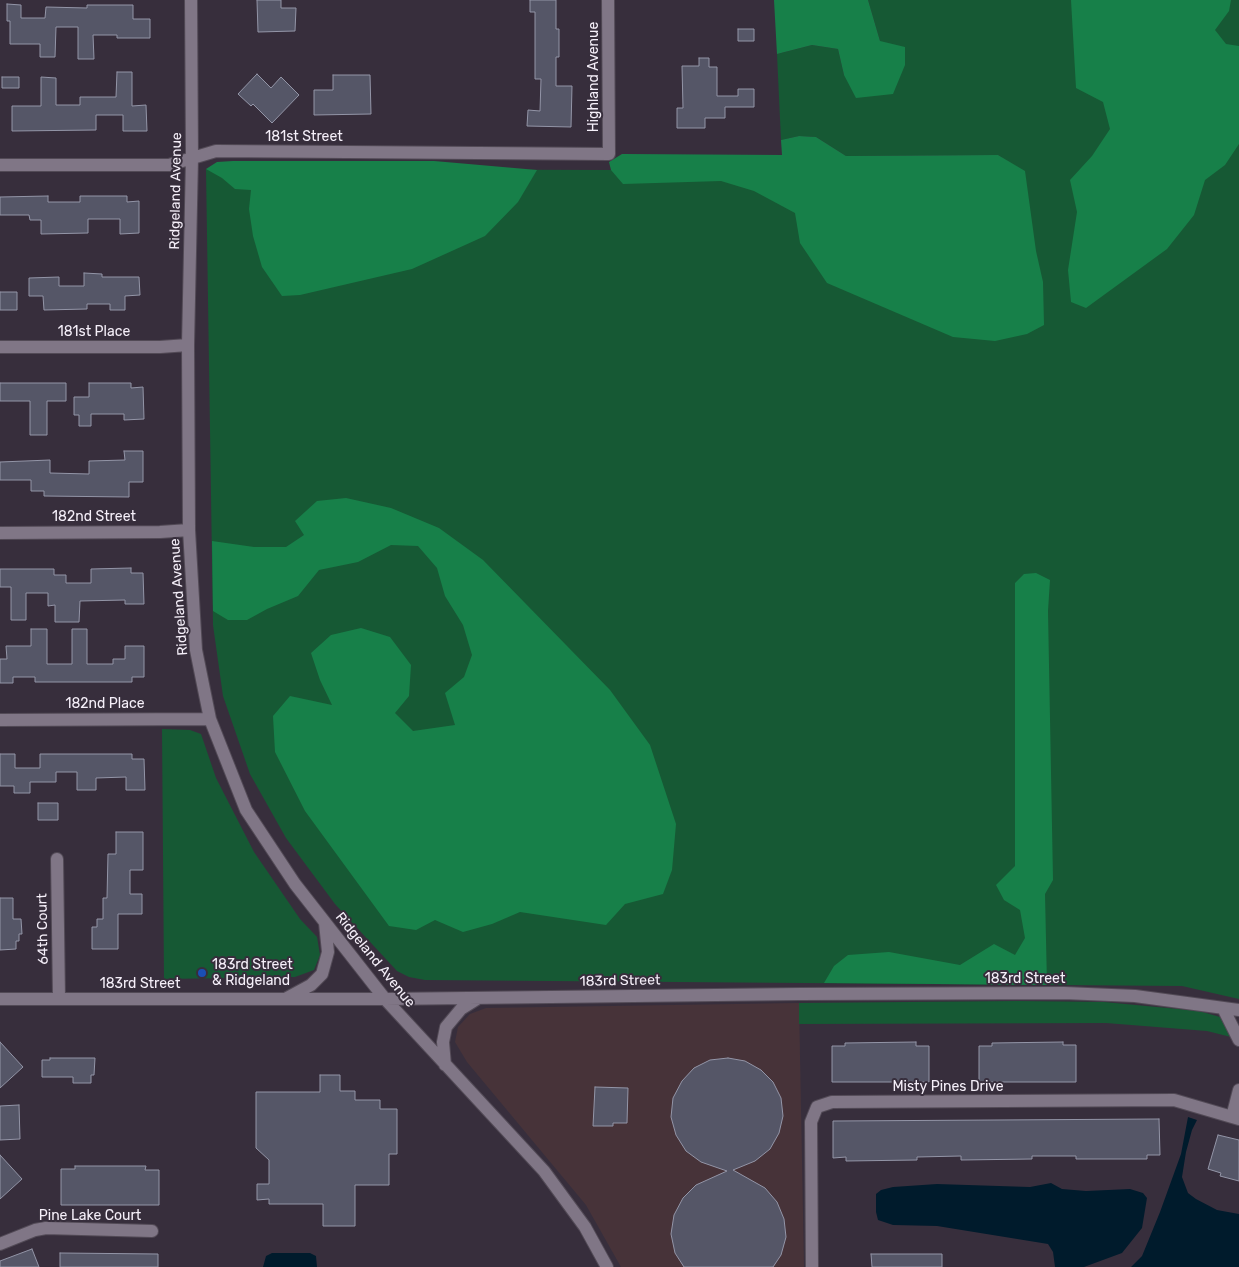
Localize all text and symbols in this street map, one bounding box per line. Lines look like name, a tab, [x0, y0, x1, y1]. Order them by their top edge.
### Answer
street label: Highland Avenue	[586, 22, 602, 132]
street label: 181st Street	[265, 129, 343, 145]
street label: Ridgeland Avenue	[167, 132, 185, 250]
street label: 181st Place	[58, 324, 130, 340]
street label: 182nd Street	[52, 509, 136, 525]
street label: Ridgeland Avenue	[167, 538, 191, 656]
street label: 182nd Place	[65, 696, 145, 712]
street label: 64th Court	[34, 893, 52, 965]
street label: Ridgeland Avenue	[332, 909, 418, 1011]
place label: 183rd Street & Ridgeland	[212, 957, 293, 990]
marker: 183rd Street & Ridgeland	[196, 967, 208, 979]
street label: 183rd Street	[985, 971, 1065, 987]
street label: 183rd Street	[580, 972, 660, 990]
street label: 183rd Street	[100, 976, 180, 992]
street label: Misty Pines Drive	[892, 1079, 1004, 1095]
street label: Pine Lake Court	[39, 1208, 141, 1224]

